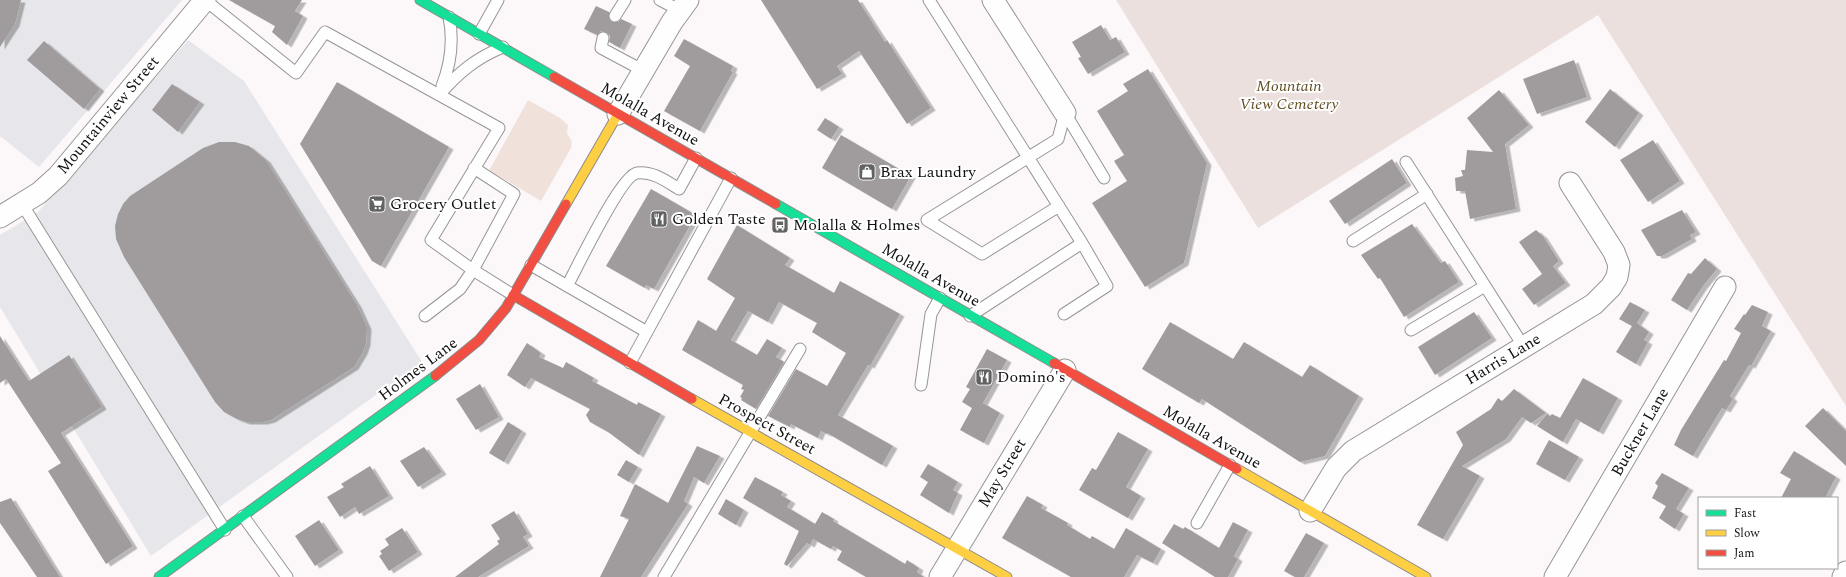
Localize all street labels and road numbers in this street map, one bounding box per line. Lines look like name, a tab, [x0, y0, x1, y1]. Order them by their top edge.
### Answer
street label: Mountainview Street	[51, 50, 165, 180]
street label: Molalla Avenue	[596, 76, 704, 152]
street label: Molalla Avenue	[877, 237, 985, 313]
street label: Harris Lane	[1461, 327, 1545, 391]
street label: Holmes Lane	[373, 331, 463, 407]
street label: Buckner Lane	[1605, 383, 1675, 481]
street label: Prospect Street	[714, 387, 820, 461]
street label: Molalla Avenue	[1158, 399, 1266, 475]
street label: May Street	[972, 434, 1032, 512]

